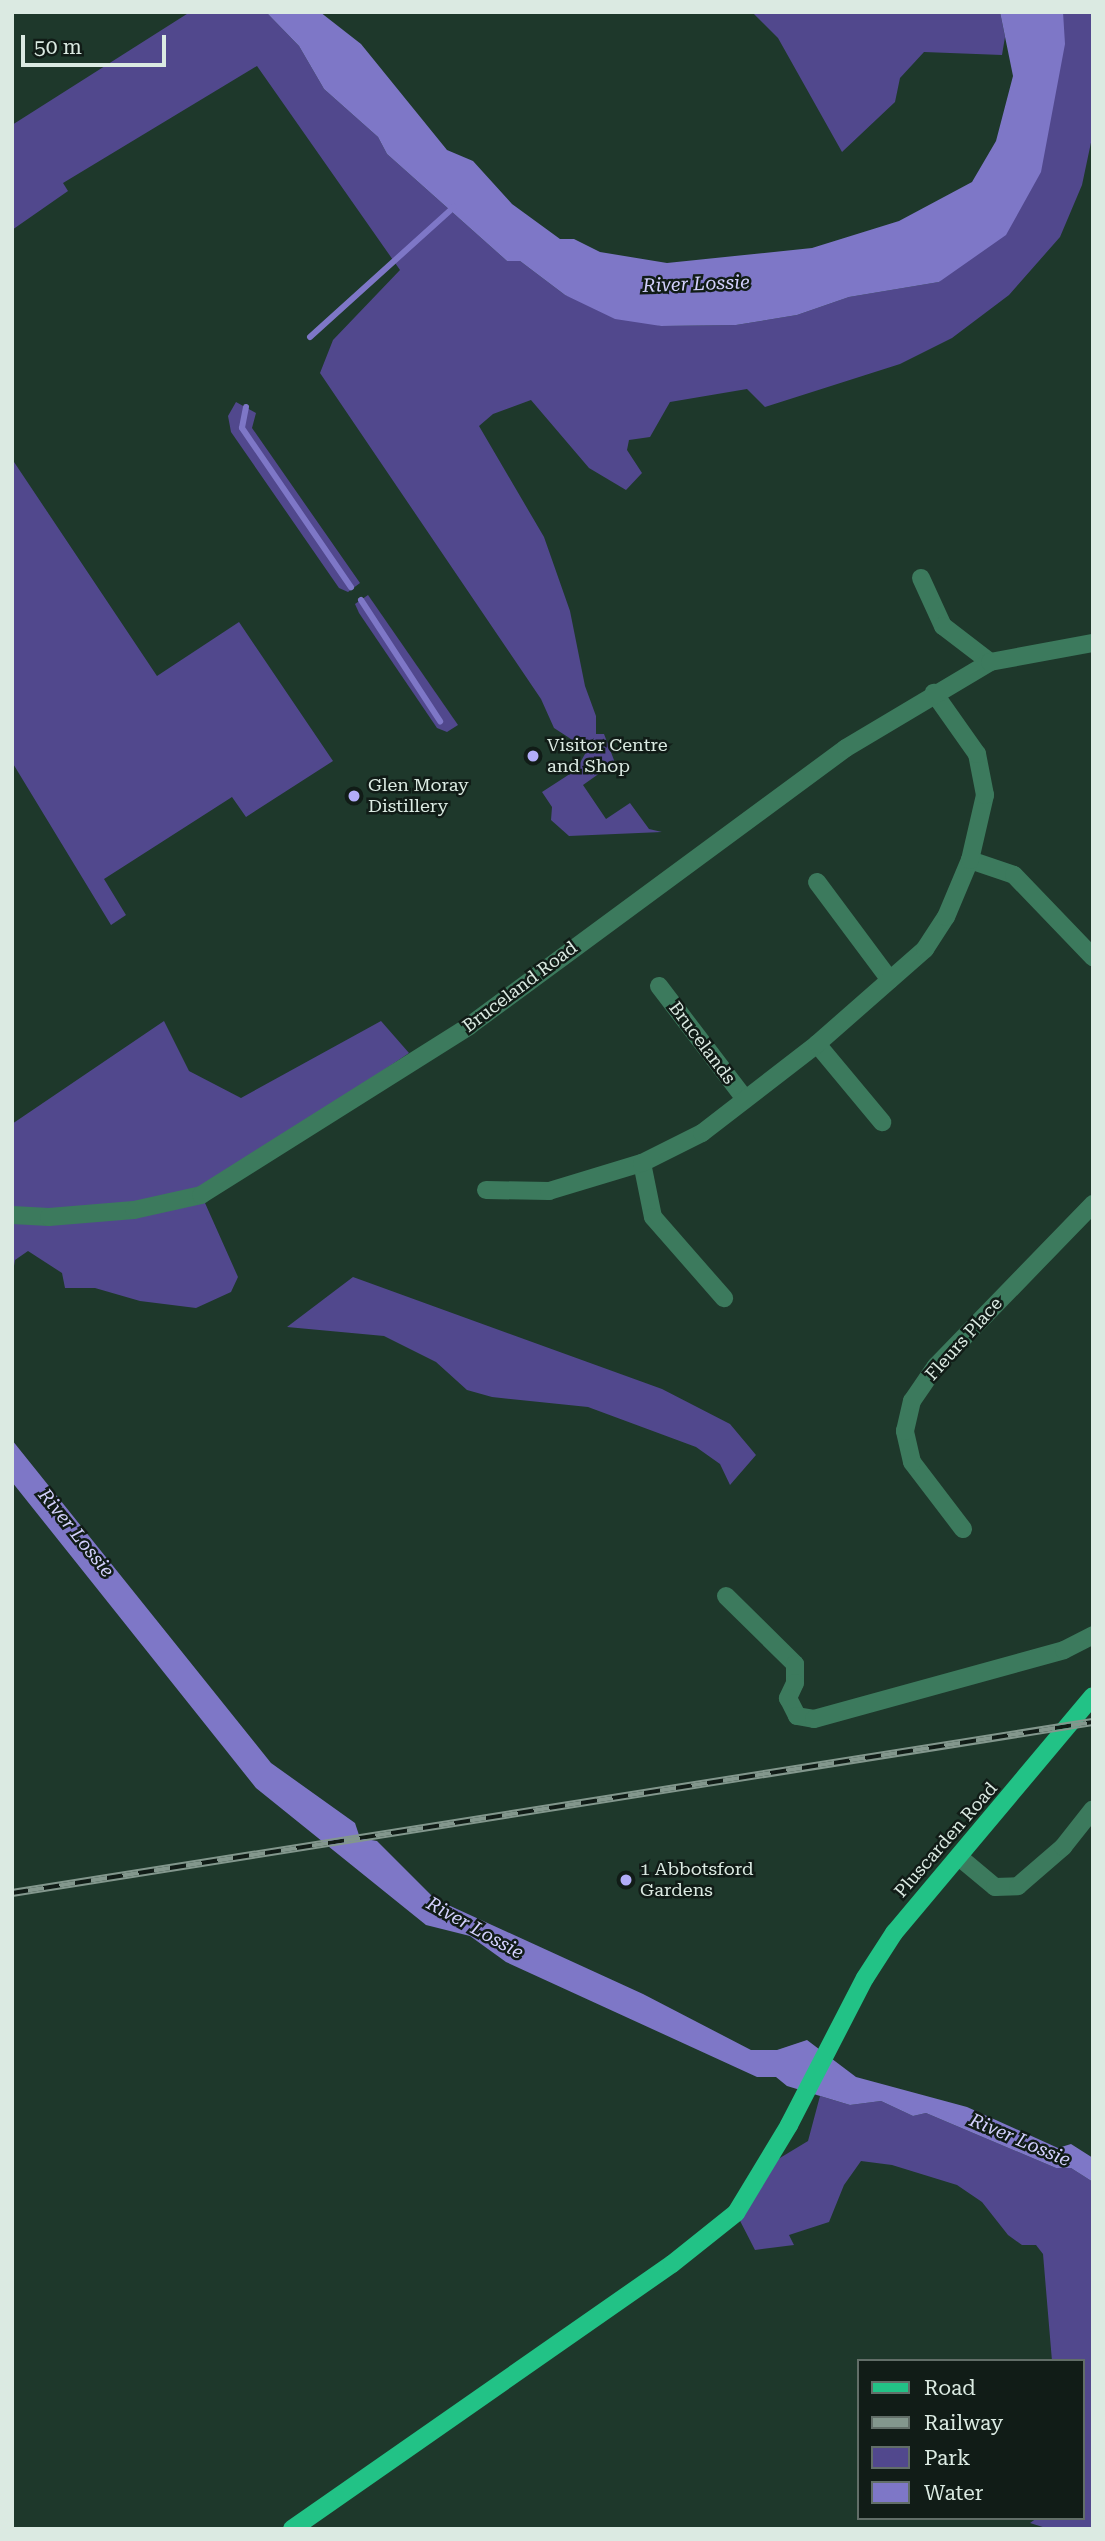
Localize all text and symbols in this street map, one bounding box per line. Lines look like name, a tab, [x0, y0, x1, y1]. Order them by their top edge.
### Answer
scale bar	[24, 21, 170, 65]
text: 50 m	[34, 35, 82, 59]
water label: River Lossie	[642, 271, 750, 297]
place label: Visitor Centre and Shop	[547, 735, 668, 778]
marker: Visitor Centre and Shop	[525, 748, 541, 764]
place label: Glen Moray Distillery	[368, 775, 469, 818]
marker: Glen Moray Distillery	[346, 788, 362, 804]
street label: Bruceland Road	[459, 937, 581, 1037]
street label: Brucelands	[664, 998, 740, 1088]
street label: Fleurs Place	[921, 1293, 1007, 1385]
water label: River Lossie	[33, 1484, 119, 1582]
street label: Pluscarden Road	[890, 1778, 1002, 1902]
place label: 1 Abbotsford Gardens	[640, 1859, 754, 1902]
marker: 1 Abbotsford Gardens	[618, 1872, 634, 1888]
water label: River Lossie	[423, 1892, 527, 1964]
water label: River Lossie	[966, 2109, 1074, 2171]
legend	[856, 2359, 1084, 2520]
text: Road	[924, 2376, 976, 2400]
text: Railway	[924, 2411, 1003, 2435]
text: Park	[924, 2446, 970, 2470]
text: Water	[924, 2481, 983, 2505]

